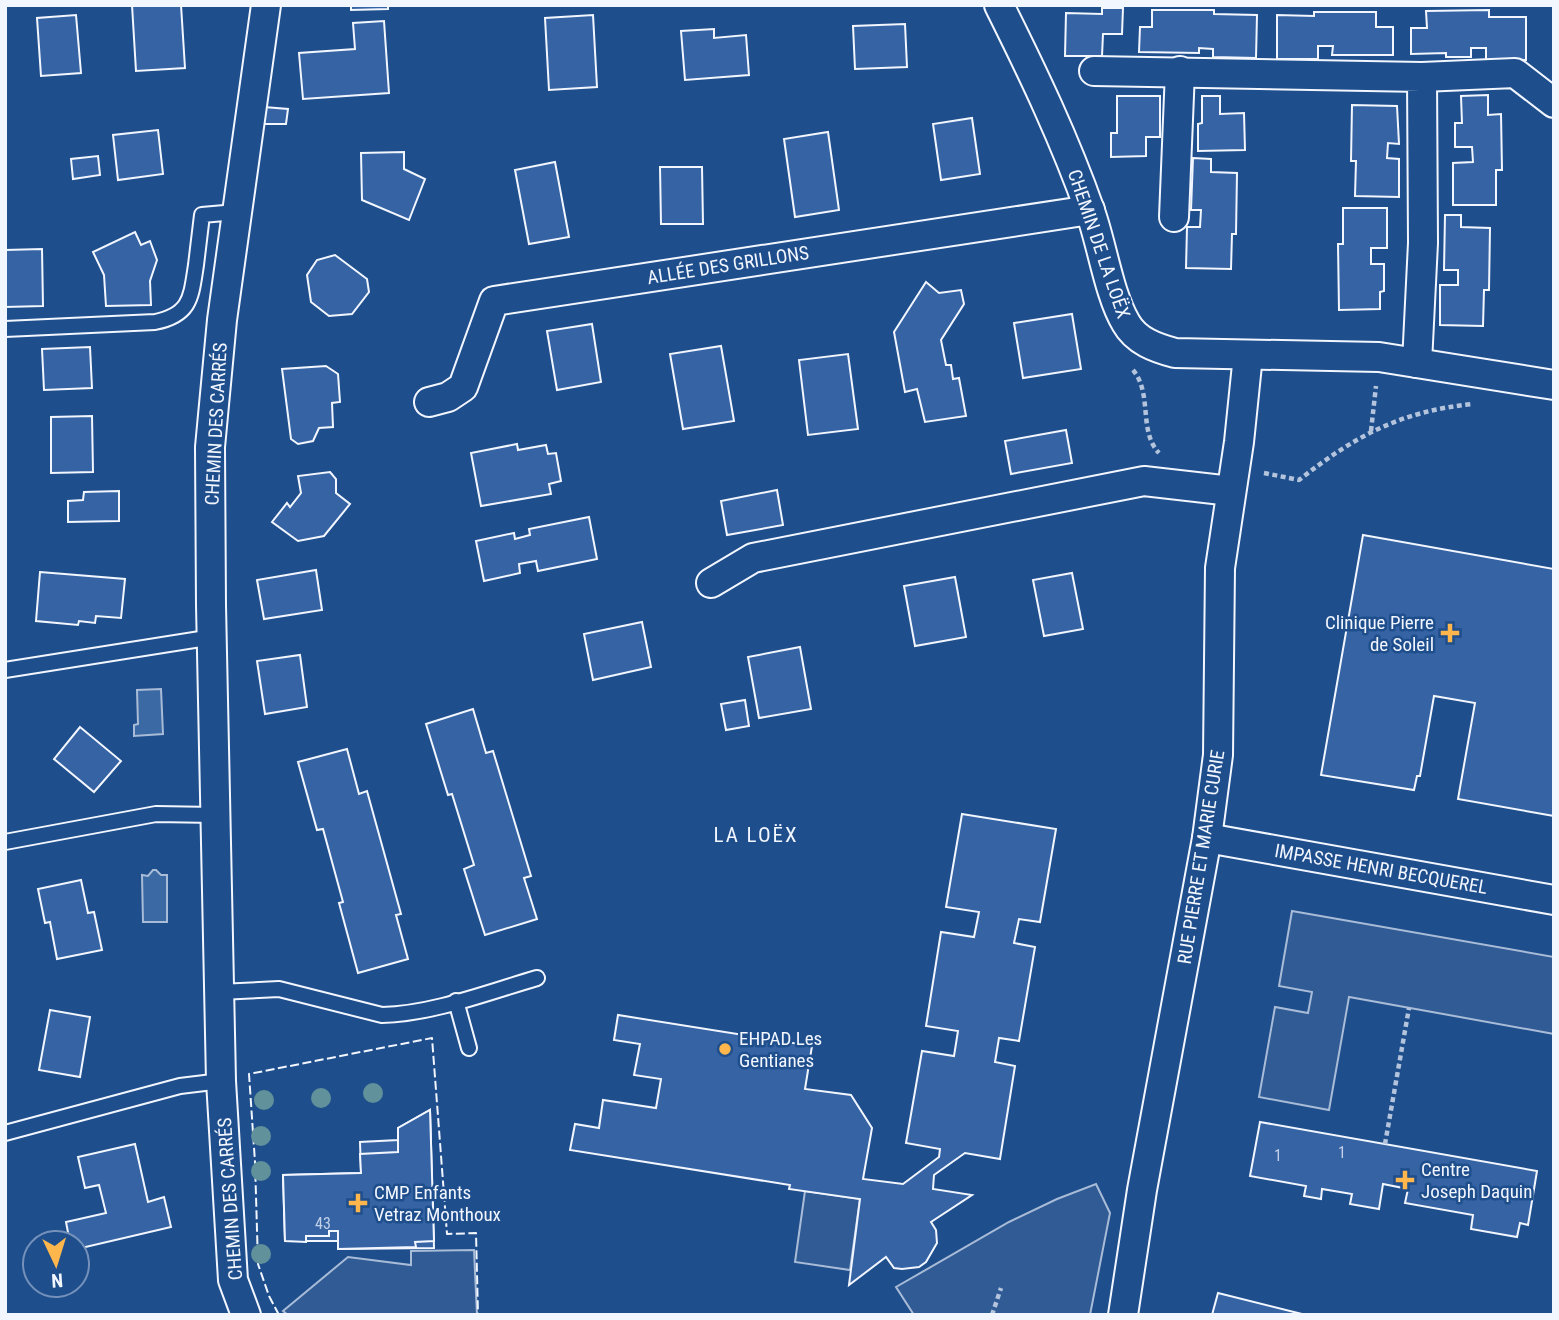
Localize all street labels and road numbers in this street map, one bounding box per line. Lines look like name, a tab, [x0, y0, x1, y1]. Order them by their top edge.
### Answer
street label: CHEMIN DE LA LOËX	[1063, 166, 1135, 322]
street label: ALLÉE DES GRILLONS	[646, 241, 811, 289]
street label: CHEMIN DES CARRÉS	[200, 342, 232, 506]
street label: RUE PIERRE ET MARIE CURIE	[1173, 748, 1229, 966]
street label: IMPASSE HENRI BECQUEREL	[1273, 839, 1489, 899]
street label: CHEMIN DES CARRÉS	[213, 1117, 247, 1281]

